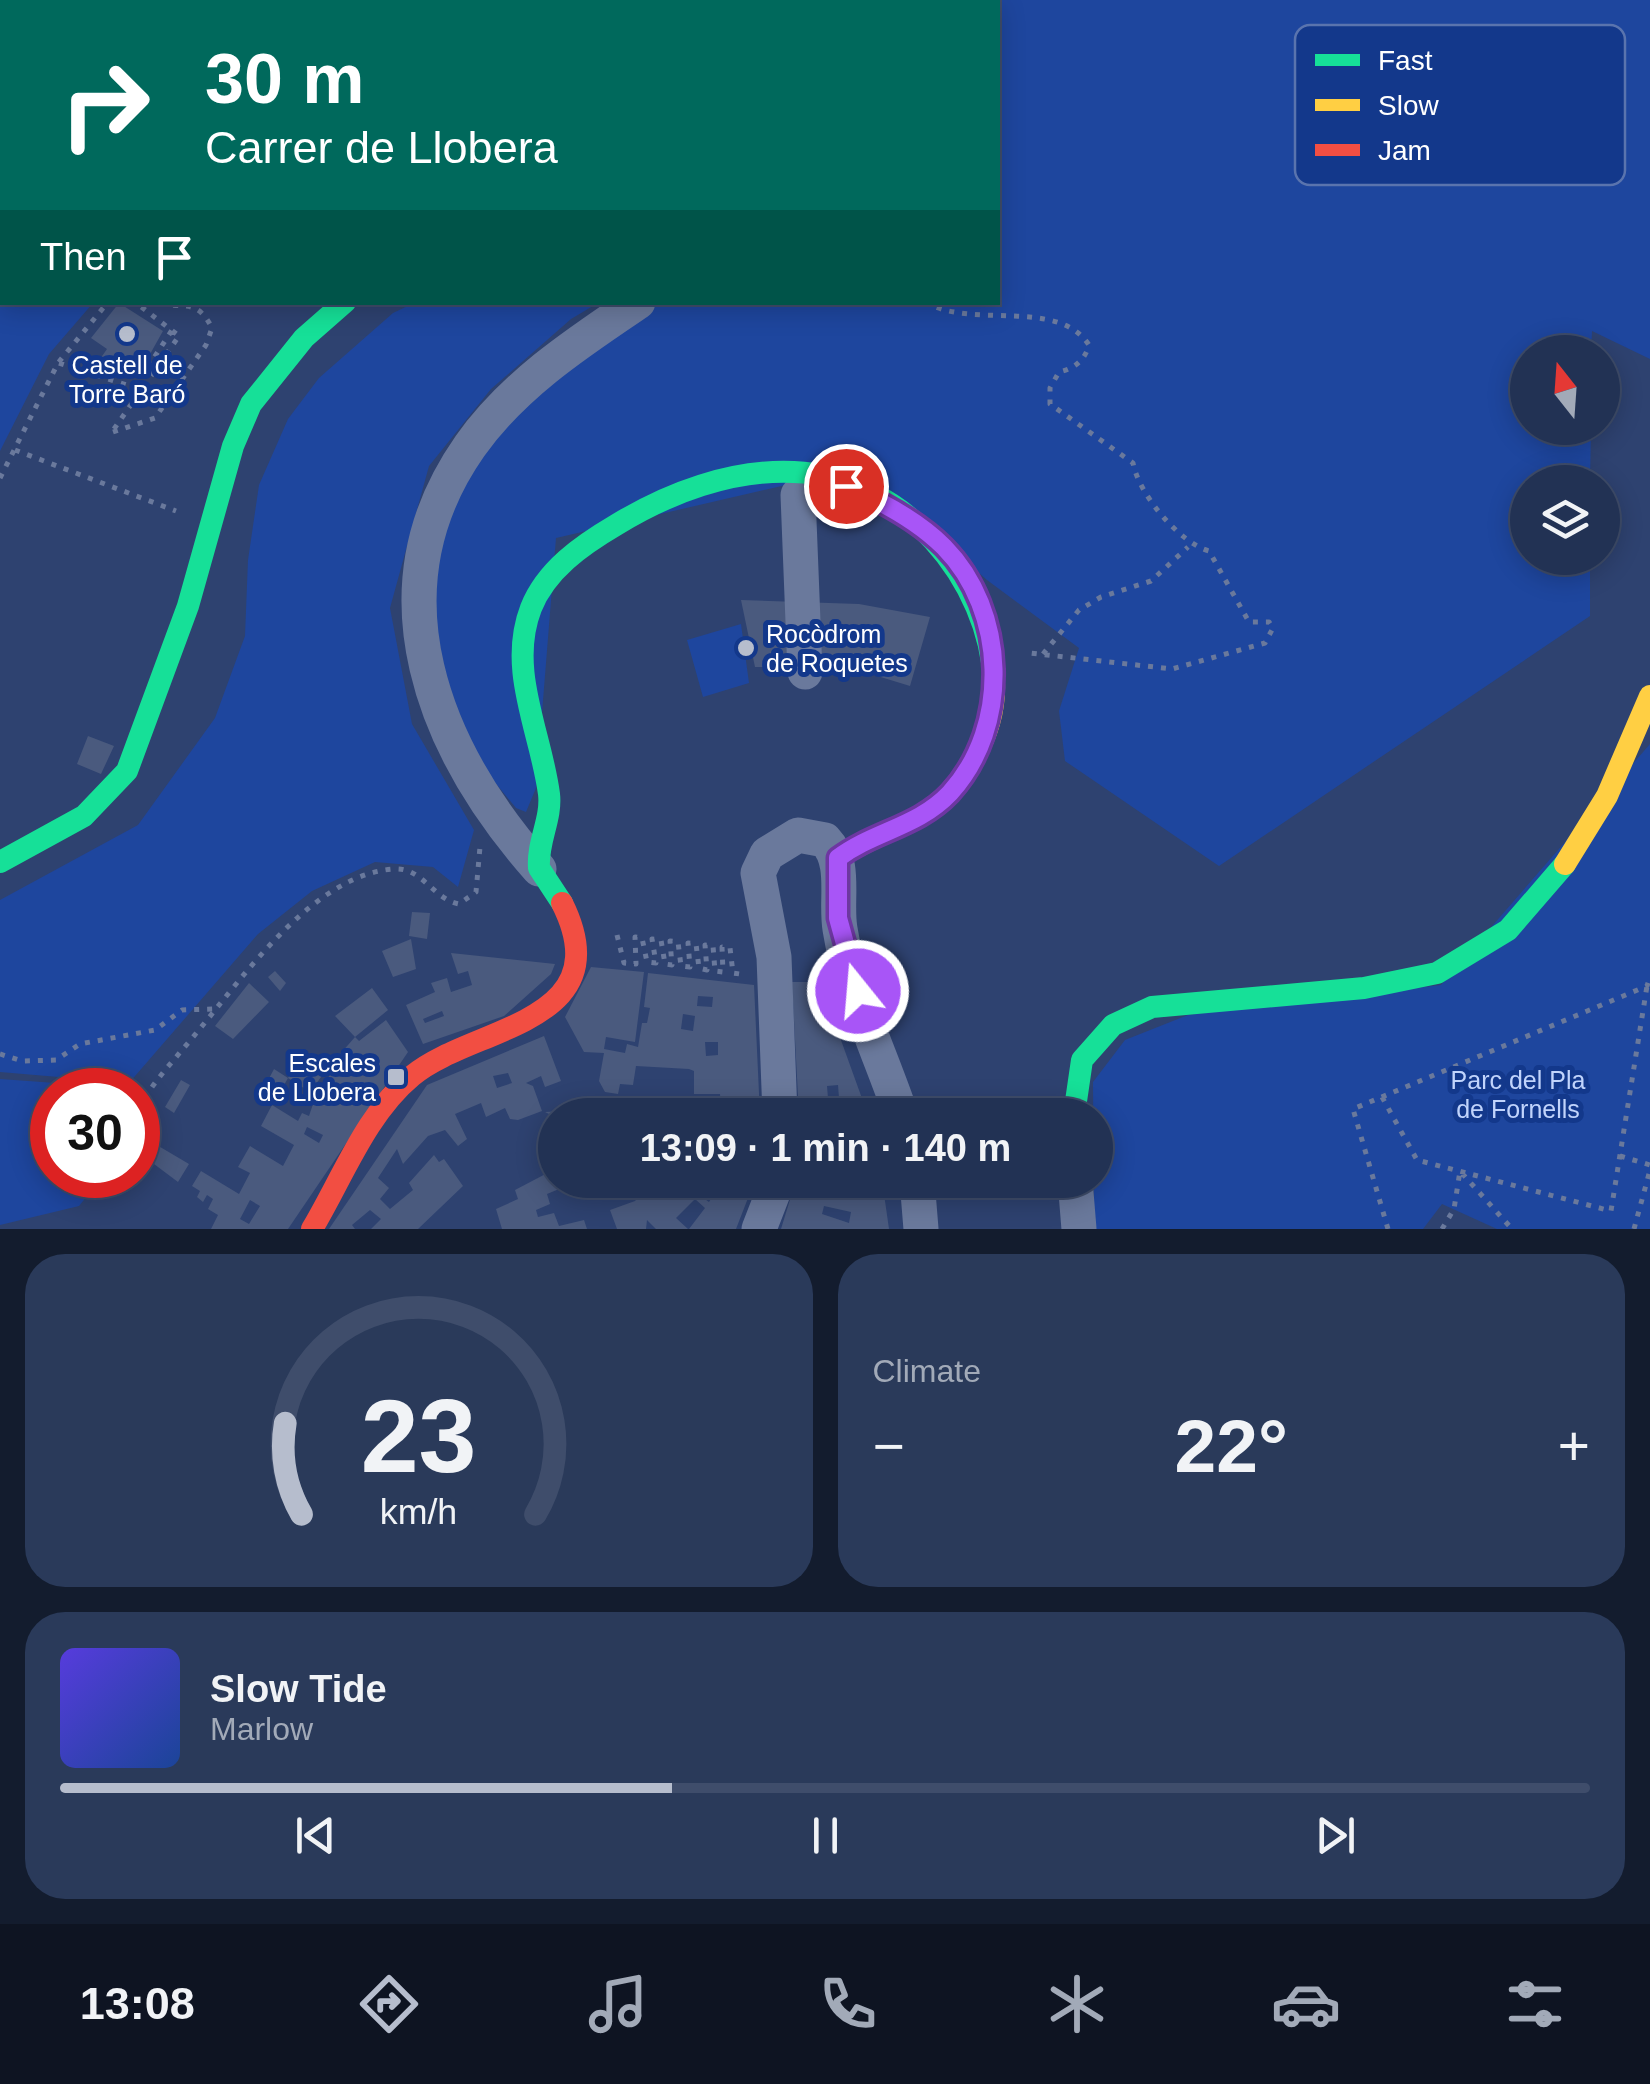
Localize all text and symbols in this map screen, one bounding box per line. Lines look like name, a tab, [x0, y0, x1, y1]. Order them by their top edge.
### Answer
legend	[1295, 25, 1625, 185]
icon: right	[40, 40, 170, 170]
text: 30 m	[205, 40, 365, 118]
text: Fast	[1378, 45, 1433, 76]
text: Slow	[1378, 90, 1439, 121]
text: Carrer de Llobera	[205, 122, 558, 173]
text: Jam	[1378, 135, 1431, 166]
icon: arrive	[147, 230, 202, 285]
text: Then	[40, 236, 127, 278]
marker: Castell de Torre Baró	[116, 323, 138, 345]
north arrow	[1510, 335, 1620, 445]
map controls	[1510, 335, 1620, 575]
place label: Castell de Torre Baró	[69, 351, 185, 408]
pin	[804, 444, 889, 529]
icon: arrive	[819, 459, 874, 514]
button: layers	[1510, 465, 1620, 575]
place label: Rocòdrom de Roquetes	[766, 620, 908, 677]
marker: Rocòdrom de Roquetes	[735, 637, 757, 659]
position arrow	[806, 939, 910, 1043]
place label: Escales de Llobera	[258, 1049, 376, 1106]
marker: Escales de Llobera	[385, 1066, 407, 1088]
park label: Parc del Pla de Fornells	[1451, 1066, 1585, 1123]
speed limit sign: 30	[30, 1068, 160, 1198]
text: 13:09 · 1 min · 140 m	[640, 1127, 1011, 1169]
text: Climate	[873, 1353, 981, 1389]
text: 23	[361, 1378, 477, 1494]
text: 22°	[1175, 1404, 1288, 1488]
text: −	[873, 1415, 905, 1477]
text: +	[1558, 1415, 1590, 1477]
text: km/h	[380, 1492, 457, 1532]
text: Slow Tide	[210, 1668, 387, 1710]
text: Marlow	[210, 1711, 313, 1747]
icon: previous	[288, 1808, 343, 1863]
icon: pause	[798, 1808, 853, 1863]
icon: next	[1308, 1808, 1363, 1863]
icon: directions	[354, 1969, 424, 2039]
icon: music	[583, 1969, 653, 2039]
icon: phone	[813, 1969, 883, 2039]
icon: climate	[1042, 1969, 1112, 2039]
icon: car	[1271, 1969, 1341, 2039]
icon: filters	[1500, 1969, 1570, 2039]
text: 13:08	[80, 1978, 195, 2029]

